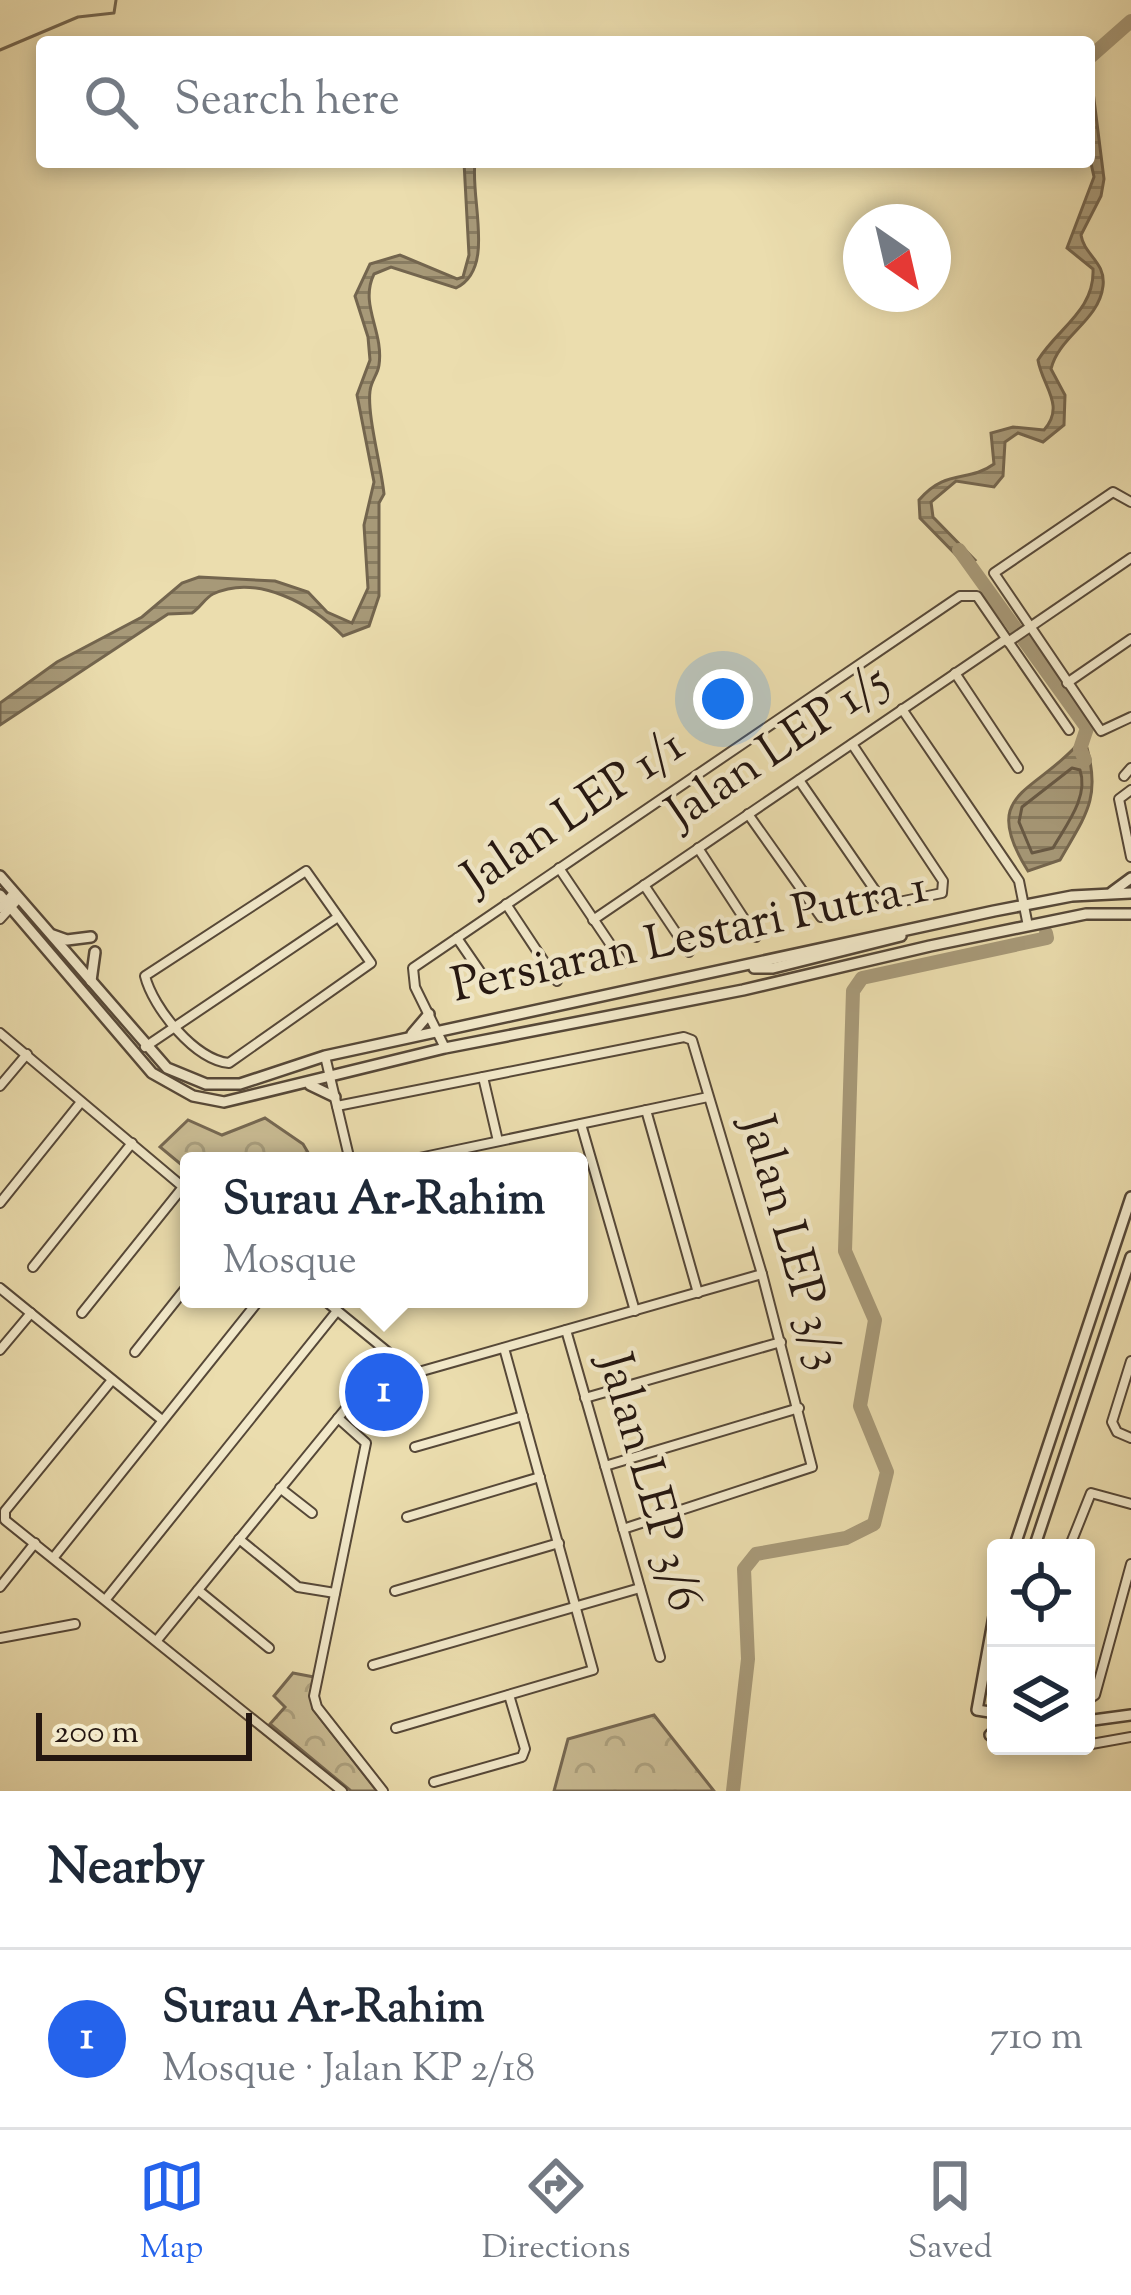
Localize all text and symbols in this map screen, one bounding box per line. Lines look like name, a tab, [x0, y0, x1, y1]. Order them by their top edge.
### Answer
search box	[36, 36, 1095, 168]
icon: search	[78, 69, 144, 135]
text: Search here	[174, 70, 400, 135]
north arrow	[843, 204, 951, 312]
street label: Jalan LEP 1/5	[652, 649, 904, 851]
your location	[693, 669, 753, 729]
street label: Jalan LEP 1/1	[448, 714, 700, 915]
street label: Persiaran Lestari Putra 1	[446, 855, 934, 1023]
street label: Jalan LEP 3/3	[719, 1105, 858, 1378]
popup	[180, 1152, 588, 1308]
text: Surau Ar-Rahim	[223, 1170, 545, 1235]
text: Mosque	[223, 1235, 357, 1291]
street label: Jalan LEP 3/6	[576, 1343, 717, 1620]
pin: 1	[345, 1347, 423, 1437]
map controls	[987, 1539, 1095, 1755]
button: locate	[987, 1539, 1095, 1647]
button: layers	[987, 1647, 1095, 1755]
scale bar	[36, 1707, 252, 1760]
text: 200 m	[54, 1710, 139, 1758]
text: Nearby	[48, 1833, 205, 1906]
text: Surau Ar-Rahim	[162, 1978, 485, 2043]
text: 1	[80, 2011, 94, 2067]
text: 710 m	[989, 2011, 1083, 2067]
text: Mosque · Jalan KP 2/18	[162, 2043, 535, 2099]
tab: Map	[139, 2153, 205, 2273]
tab: Directions	[482, 2153, 631, 2273]
tab: Saved	[908, 2153, 992, 2273]

